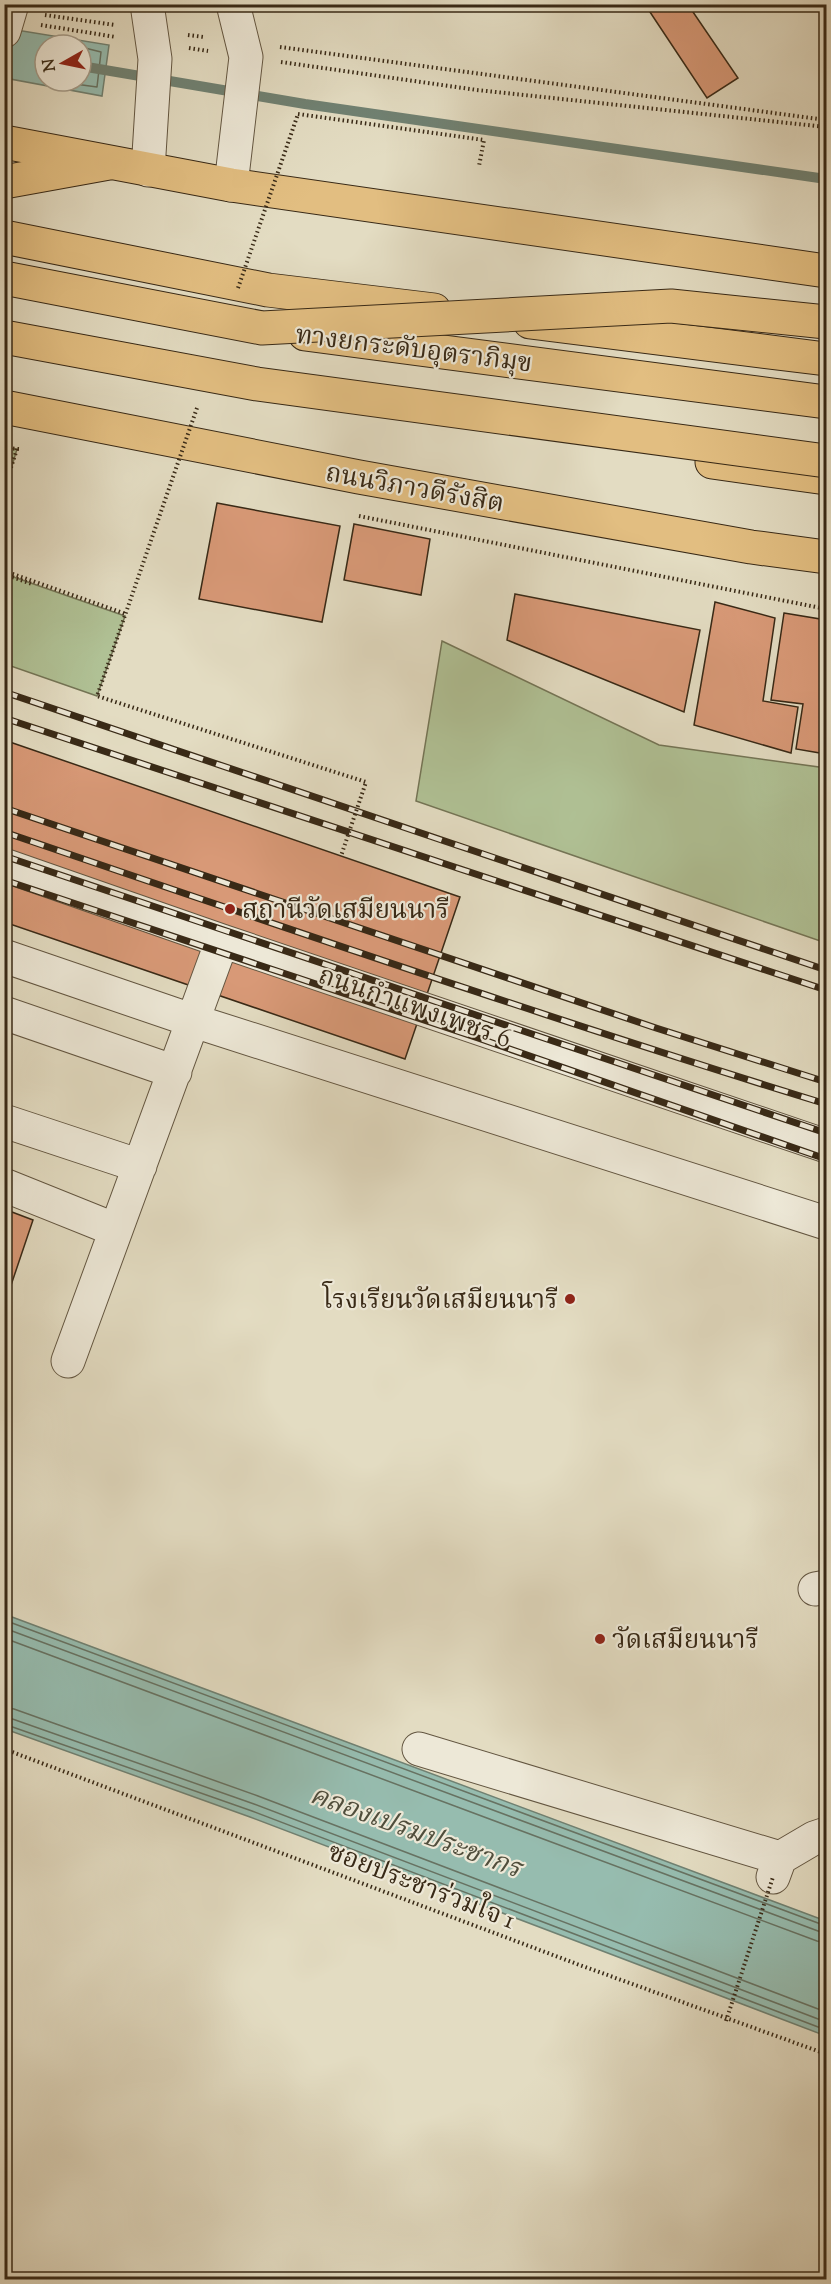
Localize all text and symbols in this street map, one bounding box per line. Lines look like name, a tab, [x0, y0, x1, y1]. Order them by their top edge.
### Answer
north arrow	[33, 33, 93, 93]
text: N	[38, 57, 63, 73]
street label: ทางยกระดับอุตราภิมุข	[293, 318, 534, 383]
street label: ถนนวิภาวดีรังสิต	[322, 456, 507, 523]
place label: สถานีวัดเสมียนนารี	[242, 893, 449, 930]
marker: สถานีวัดเสมียนนารี	[223, 902, 237, 916]
street label: ถนนกำแพงเพชร 6	[313, 958, 516, 1059]
place label: โรงเรียนวัดเสมียนนารี	[321, 1281, 558, 1320]
marker: โรงเรียนวัดเสมียนนารี	[563, 1292, 577, 1306]
place label: วัดเสมียนนารี	[612, 1623, 758, 1660]
marker: วัดเสมียนนารี	[593, 1632, 607, 1646]
water label: คลองเปรมประชากร	[304, 1777, 529, 1891]
street label: ซอยประชาร่วมใจ 1	[322, 1833, 521, 1940]

